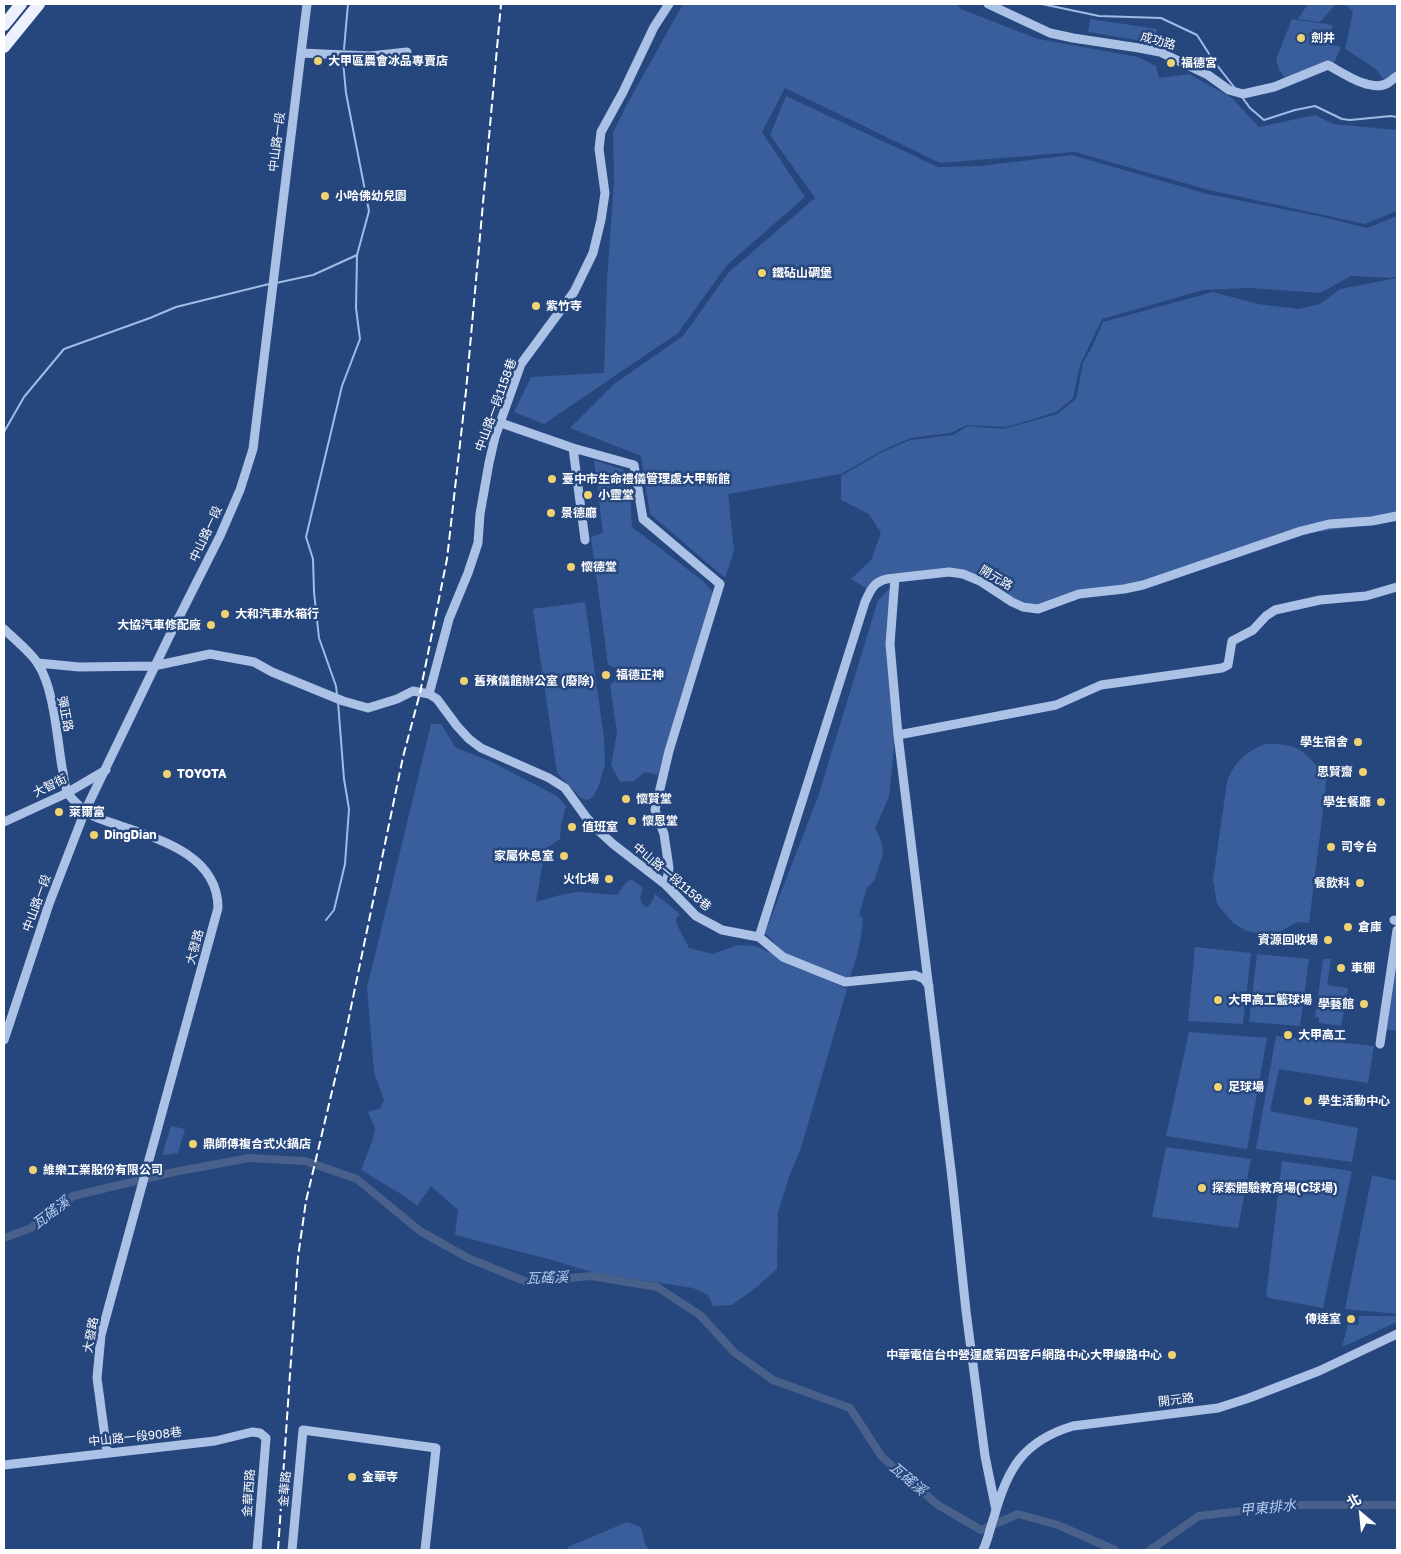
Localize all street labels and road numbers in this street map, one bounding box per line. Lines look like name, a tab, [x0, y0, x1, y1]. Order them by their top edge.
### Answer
street label: 成功路	[1139, 29, 1177, 53]
street label: 中山路一段	[266, 111, 288, 173]
street label: 中山路一段1158巷	[472, 357, 520, 453]
street label: 中山路一段	[187, 504, 225, 564]
street label: 開元路	[977, 563, 1015, 593]
street label: 彈正路	[54, 695, 76, 733]
street label: 大智街	[31, 772, 69, 800]
street label: 中山路一段1158巷	[630, 840, 714, 914]
street label: 中山路一段	[20, 872, 54, 934]
street label: 大發路	[183, 928, 207, 966]
street label: 大發路	[81, 1316, 101, 1354]
street label: 開元路	[1157, 1391, 1195, 1409]
street label: 中山路一段908巷	[87, 1425, 183, 1449]
street label: 金華西路	[240, 1469, 258, 1517]
street label: 金華路	[276, 1470, 294, 1508]

